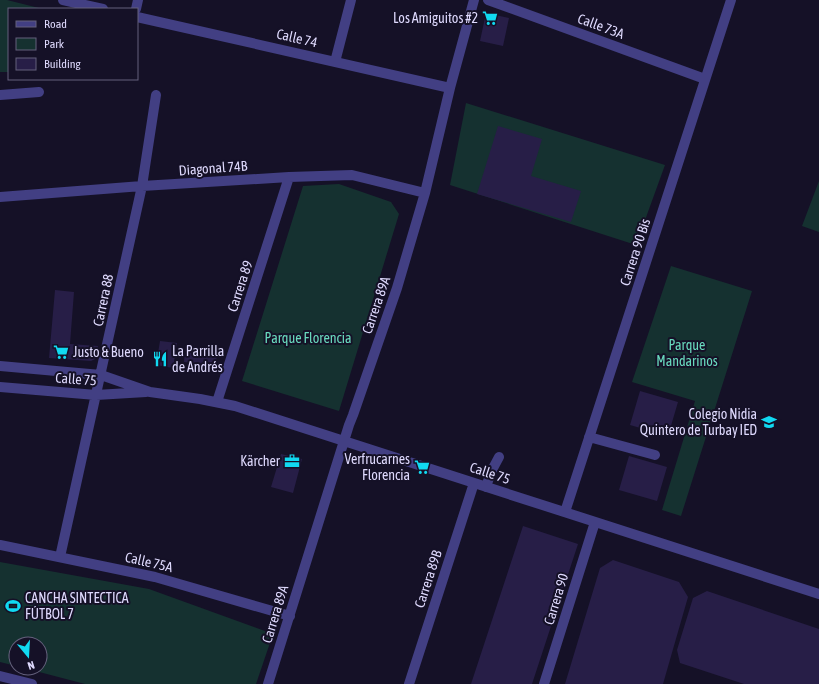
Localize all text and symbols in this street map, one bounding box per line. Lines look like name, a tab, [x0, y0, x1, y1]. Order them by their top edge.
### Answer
legend	[8, 8, 138, 80]
supermarket icon: Los Amiguitos #2	[481, 9, 499, 27]
place label: Los Amiguitos #2	[393, 10, 478, 26]
street label: Calle 73A	[576, 10, 627, 42]
text: Road	[44, 17, 67, 31]
street label: Calle 74	[275, 26, 319, 51]
text: Park	[44, 37, 65, 51]
text: Building	[44, 57, 82, 71]
street label: Diagonal 74B	[178, 158, 248, 178]
street label: Carrera 90 Bis	[617, 216, 653, 288]
street label: Carrera 89	[224, 258, 256, 314]
street label: Carrera 88	[90, 272, 116, 328]
street label: Carrera 89A	[359, 274, 393, 336]
park label: Parque Florencia	[265, 330, 351, 346]
park label: Parque Mandarinos	[656, 337, 718, 369]
supermarket icon: Justo & Bueno	[52, 343, 70, 361]
place label: La Parrilla de Andrés	[172, 343, 224, 375]
place label: Justo & Bueno	[73, 344, 144, 360]
restaurant icon: La Parrilla de Andrés	[151, 350, 169, 368]
street label: Calle 75	[55, 370, 97, 388]
place label: Colegio Nidia Quintero de Turbay IED	[640, 406, 757, 438]
school or university icon: Colegio Nidia Quintero de Turbay IED	[760, 413, 778, 431]
place label: Verfrucarnes Florencia	[345, 451, 410, 483]
office icon: Kärcher	[283, 452, 301, 470]
place label: Kärcher	[240, 453, 281, 469]
supermarket icon: Verfrucarnes Florencia	[413, 458, 431, 476]
street label: Calle 75	[468, 459, 512, 487]
street label: Carrera 89B	[411, 548, 445, 610]
street label: Calle 75A	[124, 549, 175, 575]
street label: Carrera 90	[541, 571, 571, 627]
street label: Carrera 89A	[259, 583, 291, 645]
place label: CANCHA SINTECTICA FÚTBOL 7	[25, 590, 129, 622]
sports icon: CANCHA SINTECTICA FÚTBOL 7	[4, 597, 22, 615]
north arrow	[8, 636, 48, 676]
text: N	[26, 659, 36, 672]

